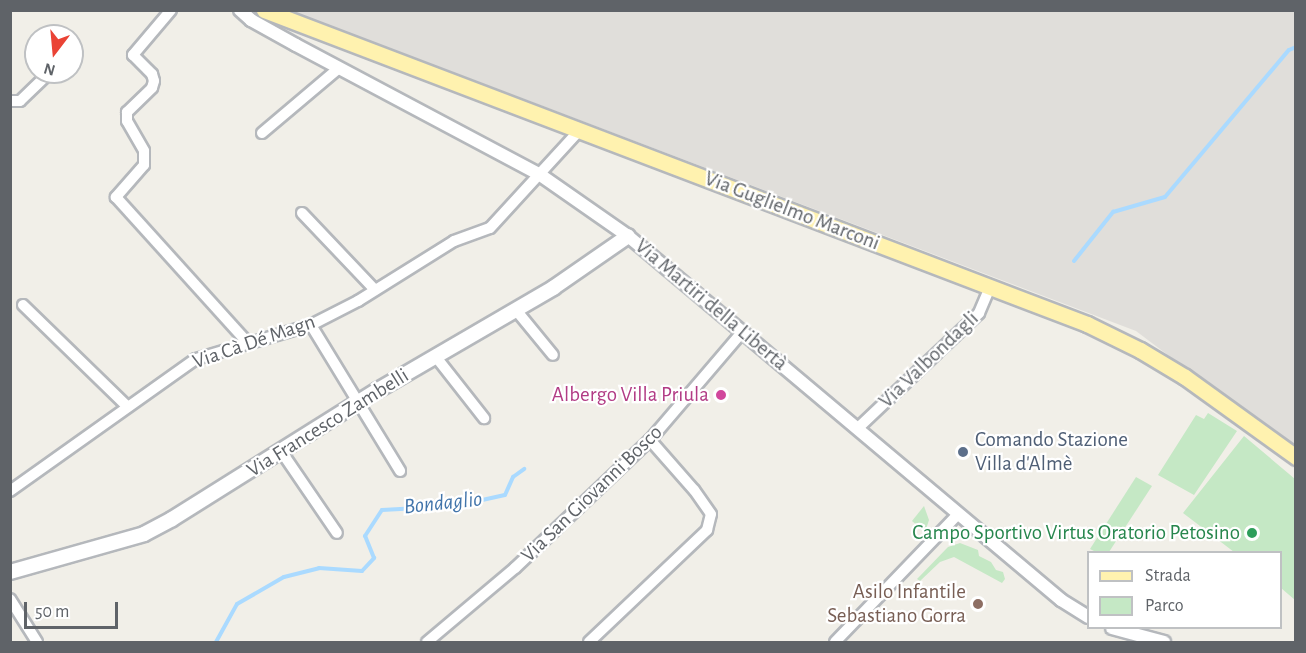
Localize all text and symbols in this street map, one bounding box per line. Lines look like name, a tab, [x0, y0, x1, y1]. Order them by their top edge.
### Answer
north arrow	[24, 24, 84, 84]
text: N	[42, 60, 57, 79]
street label: Via Guglielmo Marconi	[701, 166, 883, 256]
street label: Via Martiri della Libertà	[630, 234, 792, 376]
street label: Via Valbondagli	[874, 306, 984, 414]
street label: Via Cà Dé Magn	[189, 309, 319, 375]
street label: Via Francesco Zambelli	[242, 363, 414, 483]
place label: Albergo Villa Priula	[552, 382, 709, 408]
marker: Albergo Villa Priula	[714, 388, 728, 402]
street label: Via San Giovanni Bosco	[516, 420, 668, 568]
place label: Comando Stazione Villa d'Almè	[975, 427, 1128, 477]
marker: Comando Stazione Villa d'Almè	[956, 445, 970, 459]
water label: Bondaglio	[402, 486, 484, 520]
place label: Campo Sportivo Virtus Oratorio Petosino	[912, 520, 1240, 546]
marker: Campo Sportivo Virtus Oratorio Petosino	[1245, 526, 1259, 540]
legend	[1087, 551, 1282, 629]
text: Strada	[1145, 567, 1191, 585]
place label: Asilo Infantile Sebastiano Gorra	[827, 579, 966, 629]
scale bar	[27, 590, 122, 628]
marker: Asilo Infantile Sebastiano Gorra	[971, 597, 985, 611]
text: Parco	[1145, 597, 1184, 615]
text: 50 m	[35, 603, 69, 621]

